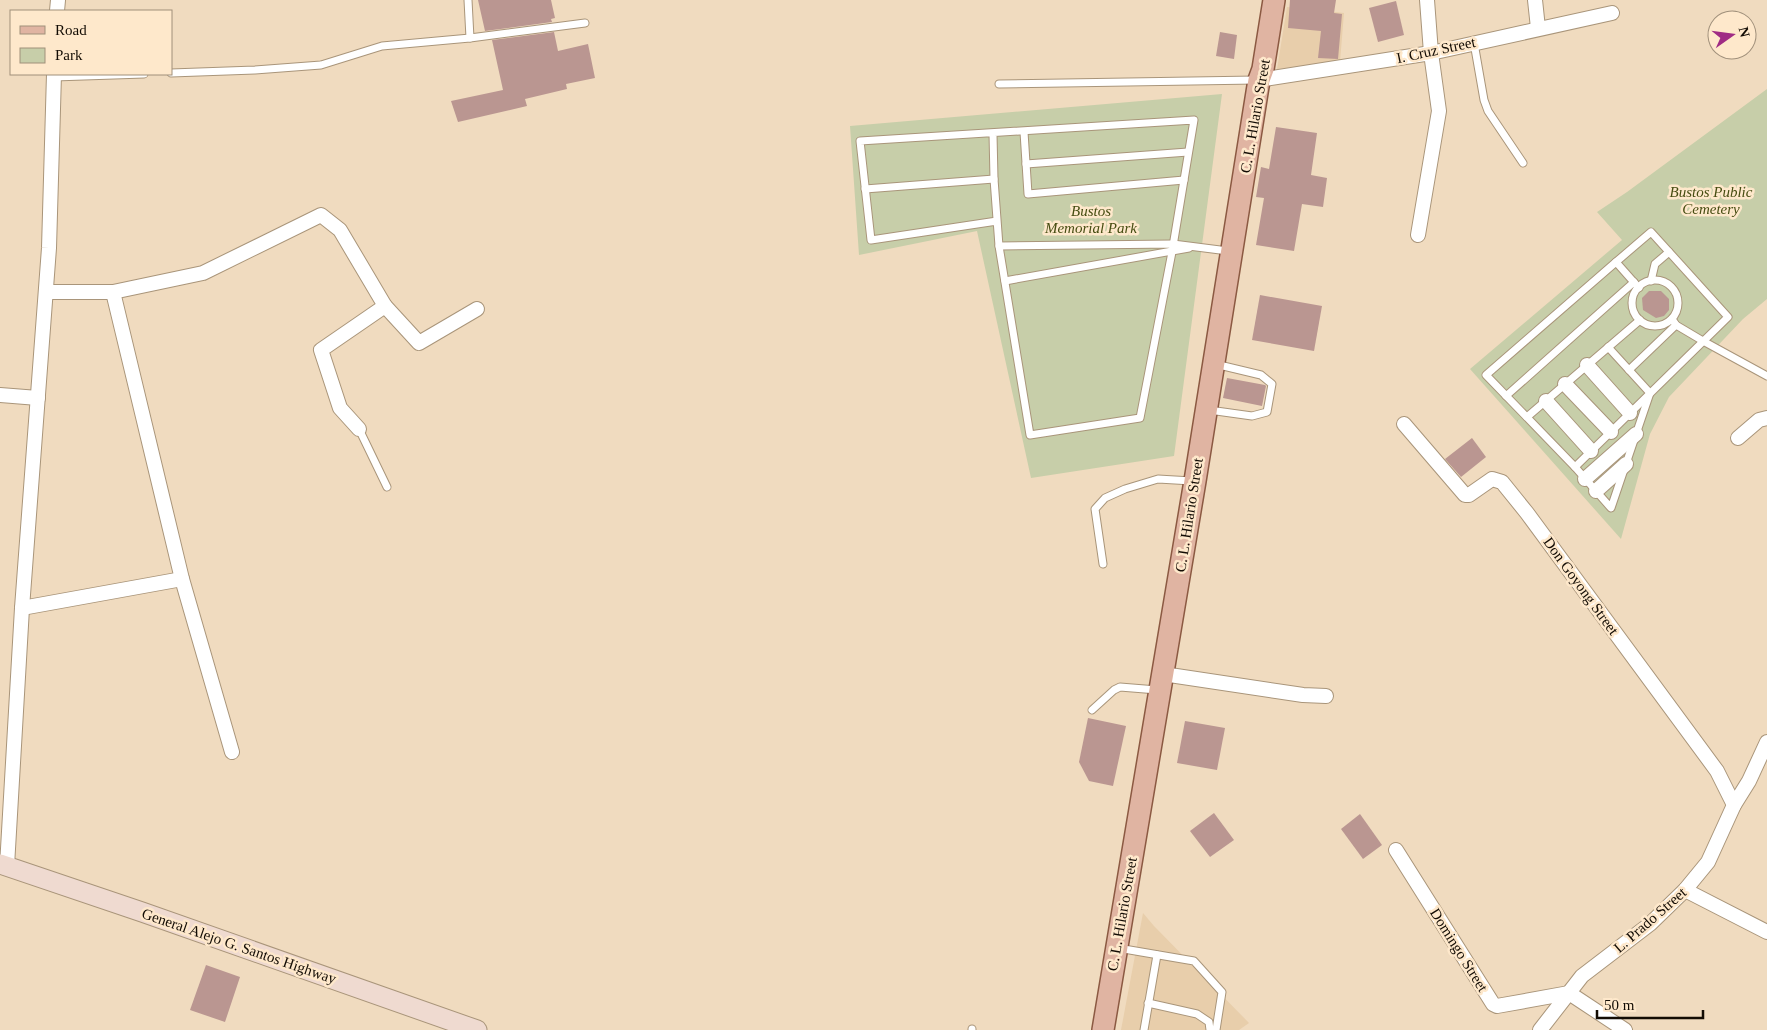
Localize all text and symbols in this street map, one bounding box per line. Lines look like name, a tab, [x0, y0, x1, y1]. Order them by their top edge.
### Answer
legend	[10, 10, 172, 75]
north arrow	[1707, 10, 1757, 60]
text: Road	[55, 22, 87, 38]
text: N	[1736, 25, 1753, 39]
street label: I. Cruz Street	[1395, 34, 1478, 66]
text: Park	[55, 47, 83, 63]
street label: C. L. Hilario Street	[1237, 57, 1273, 174]
park label: Bustos Public Cemetery	[1670, 184, 1753, 217]
park label: Bustos Memorial Park	[1044, 203, 1137, 236]
street label: C. L. Hilario Street	[1172, 456, 1206, 573]
street label: Don Goyong Street	[1540, 534, 1622, 639]
street label: C. L. Hilario Street	[1104, 855, 1140, 972]
street label: L. Prado Street	[1611, 884, 1690, 956]
street label: General Alejo G. Santos Highway	[140, 905, 339, 987]
street label: Domingo Street	[1427, 905, 1492, 995]
scale bar	[1597, 988, 1703, 1020]
text: 50 m	[1604, 997, 1635, 1013]

